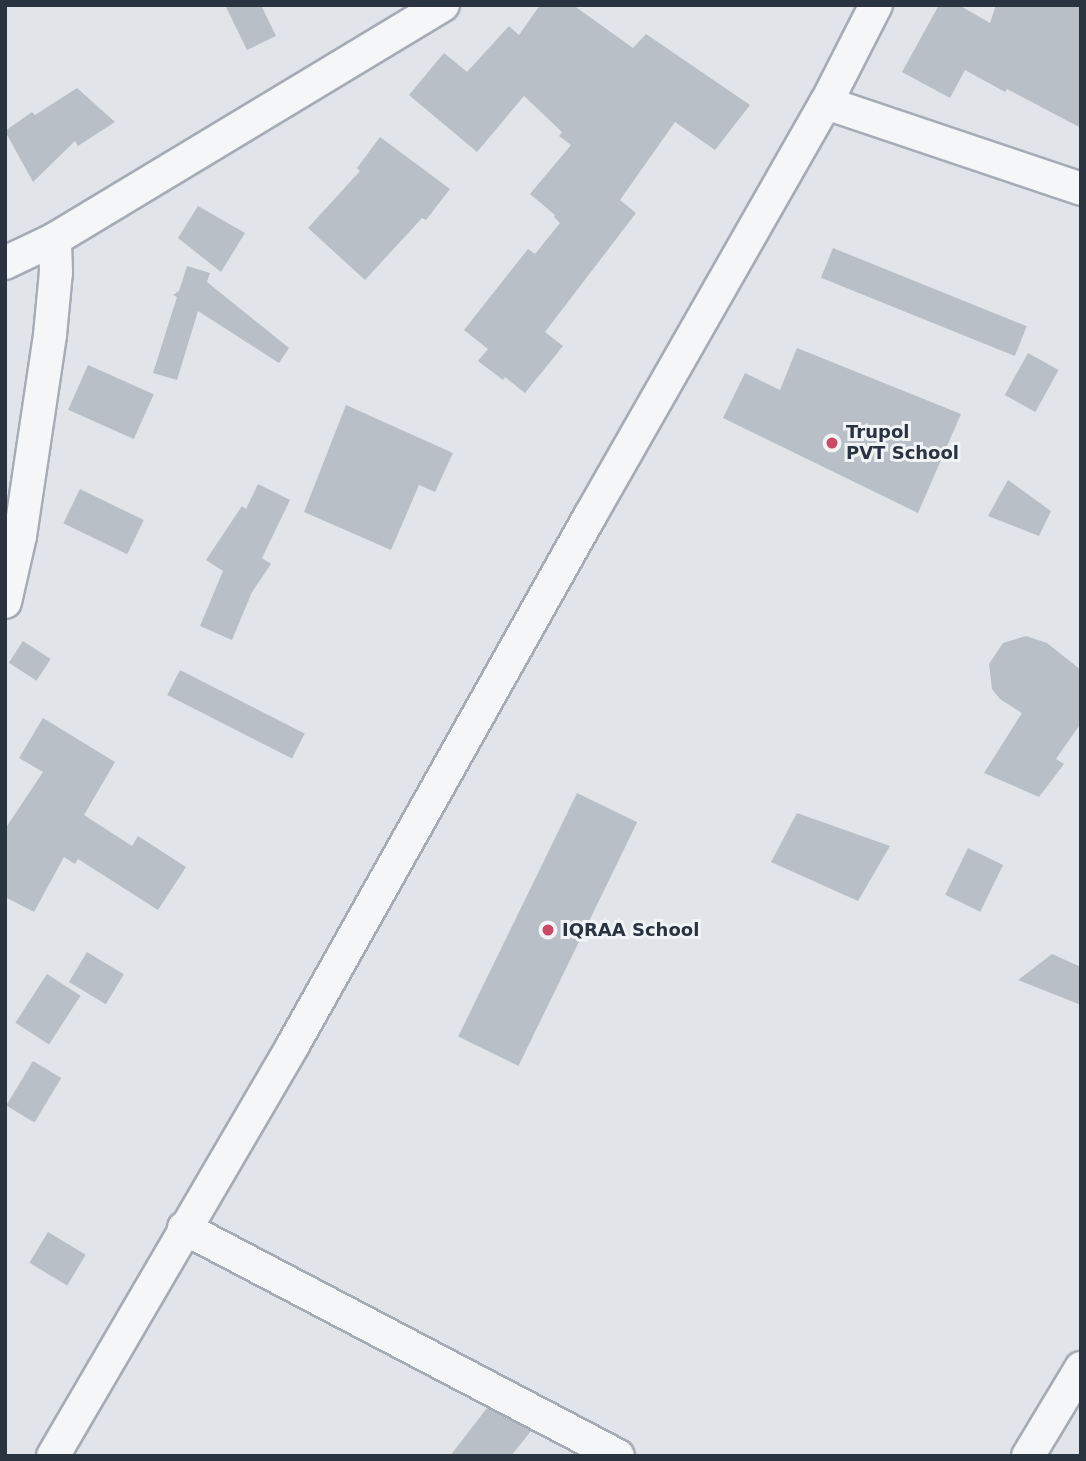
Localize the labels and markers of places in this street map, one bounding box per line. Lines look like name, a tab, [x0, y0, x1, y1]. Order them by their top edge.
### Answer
place label: Trupol PVT School	[846, 422, 959, 464]
marker: Trupol PVT School	[824, 435, 840, 451]
place label: IQRAA School	[562, 919, 699, 941]
marker: IQRAA School	[540, 922, 556, 938]

